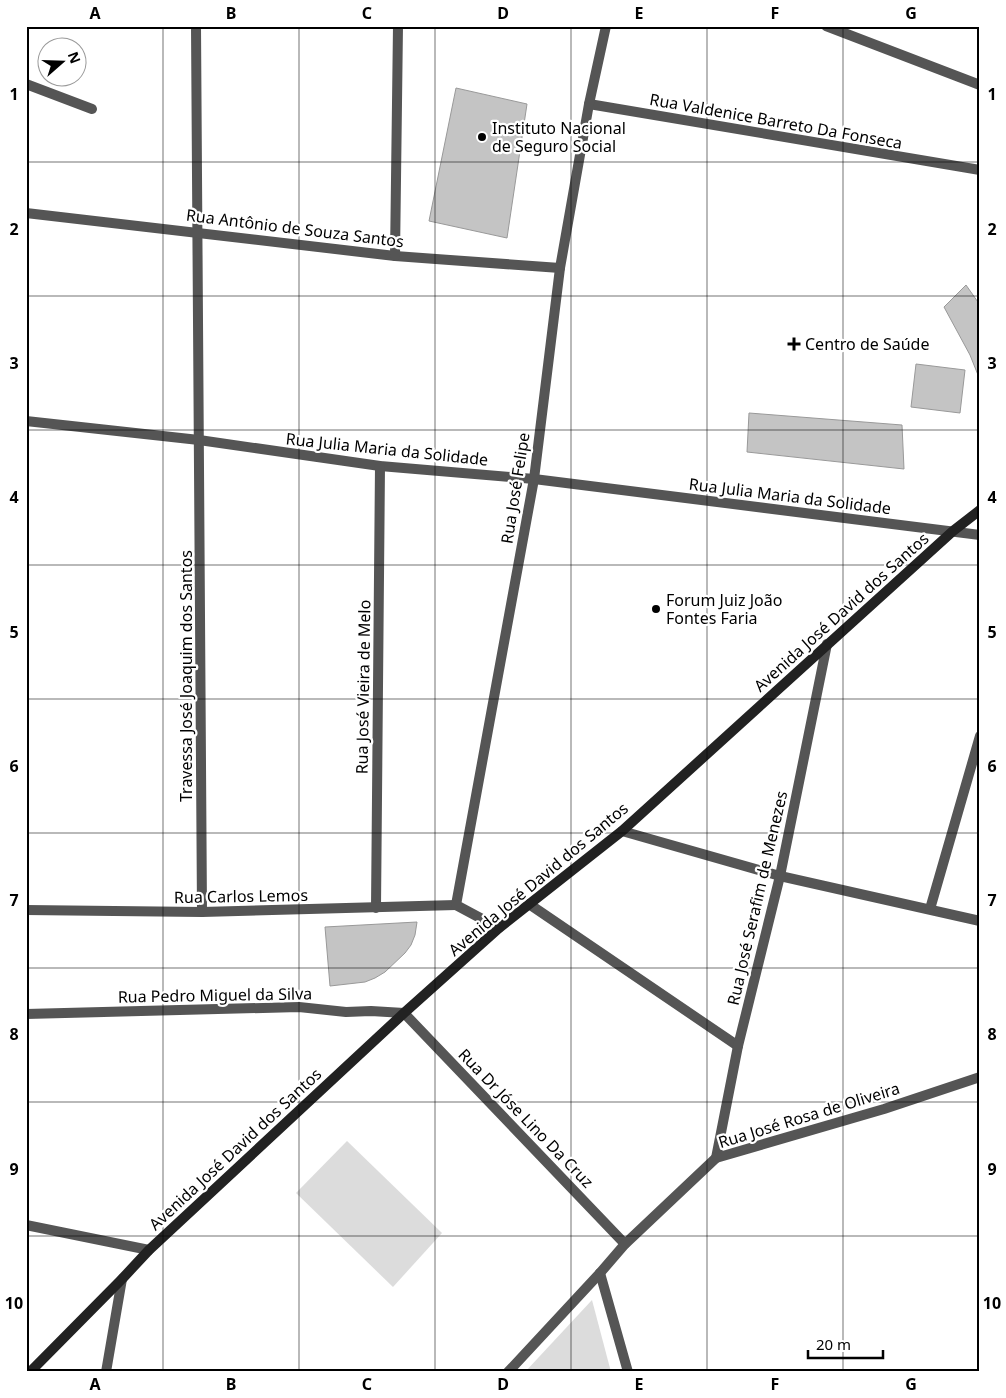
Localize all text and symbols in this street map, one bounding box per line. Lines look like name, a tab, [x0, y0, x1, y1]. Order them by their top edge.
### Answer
text: A	[89, 2, 101, 24]
text: B	[226, 2, 236, 24]
text: C	[362, 2, 372, 24]
text: D	[497, 2, 509, 24]
text: E	[635, 2, 644, 24]
text: F	[771, 2, 779, 24]
text: G	[905, 2, 917, 24]
north arrow	[38, 38, 88, 88]
text: N	[64, 49, 86, 66]
text: 1	[9, 83, 19, 105]
text: 1	[987, 83, 997, 105]
street label: Rua Valdenice Barreto Da Fonseca	[648, 88, 904, 154]
place label: Instituto Nacional de Seguro Social	[492, 117, 626, 157]
marker: Instituto Nacional de Seguro Social	[476, 131, 488, 143]
street label: Rua Antônio de Souza Santos	[185, 204, 405, 252]
text: 2	[9, 218, 19, 240]
text: 2	[987, 218, 997, 240]
place label: Centro de Saúde	[805, 333, 929, 355]
marker: Centro de Saúde	[787, 337, 801, 351]
text: 3	[9, 352, 19, 374]
text: 3	[987, 352, 997, 374]
street label: Rua Julia Maria da Solidade	[285, 427, 489, 471]
street label: Rua José Felipe	[495, 431, 535, 545]
street label: Rua Julia Maria da Solidade	[688, 473, 892, 519]
text: 4	[9, 486, 19, 508]
text: 4	[987, 486, 997, 508]
street label: Avenida José David dos Santos	[749, 527, 933, 697]
street label: Travessa José Joaquim dos Santos	[175, 550, 197, 802]
place label: Forum Juiz João Fontes Faria	[666, 589, 782, 629]
street label: Rua José Vieira de Melo	[350, 600, 376, 774]
marker: Forum Juiz João Fontes Faria	[650, 603, 662, 615]
text: 5	[9, 621, 19, 643]
text: 5	[987, 621, 997, 643]
text: 6	[9, 755, 19, 777]
text: 6	[987, 755, 997, 777]
street label: Rua José Serafim de Menezes	[722, 789, 792, 1007]
street label: Avenida José David dos Santos	[443, 797, 633, 961]
street label: Rua Carlos Lemos	[174, 884, 308, 908]
text: 7	[9, 889, 19, 911]
text: 7	[987, 889, 997, 911]
street label: Rua Pedro Miguel da Silva	[118, 982, 312, 1008]
text: 8	[9, 1023, 19, 1045]
text: 8	[987, 1023, 997, 1045]
street label: Rua Dr Jóse Lino Da Cruz	[454, 1044, 598, 1192]
street label: Avenida José David dos Santos	[144, 1063, 326, 1235]
street label: Rua José Rosa de Oliveira	[716, 1077, 902, 1153]
text: 9	[9, 1158, 19, 1180]
text: 9	[987, 1158, 997, 1180]
text: 10	[5, 1292, 23, 1314]
text: 10	[983, 1292, 1001, 1314]
scale bar	[808, 1328, 884, 1360]
text: 20 m	[816, 1334, 851, 1354]
text: A	[89, 1373, 101, 1395]
text: B	[226, 1373, 236, 1395]
text: C	[362, 1373, 372, 1395]
text: D	[497, 1373, 509, 1395]
text: E	[635, 1373, 644, 1395]
text: F	[771, 1373, 779, 1395]
text: G	[905, 1373, 917, 1395]

